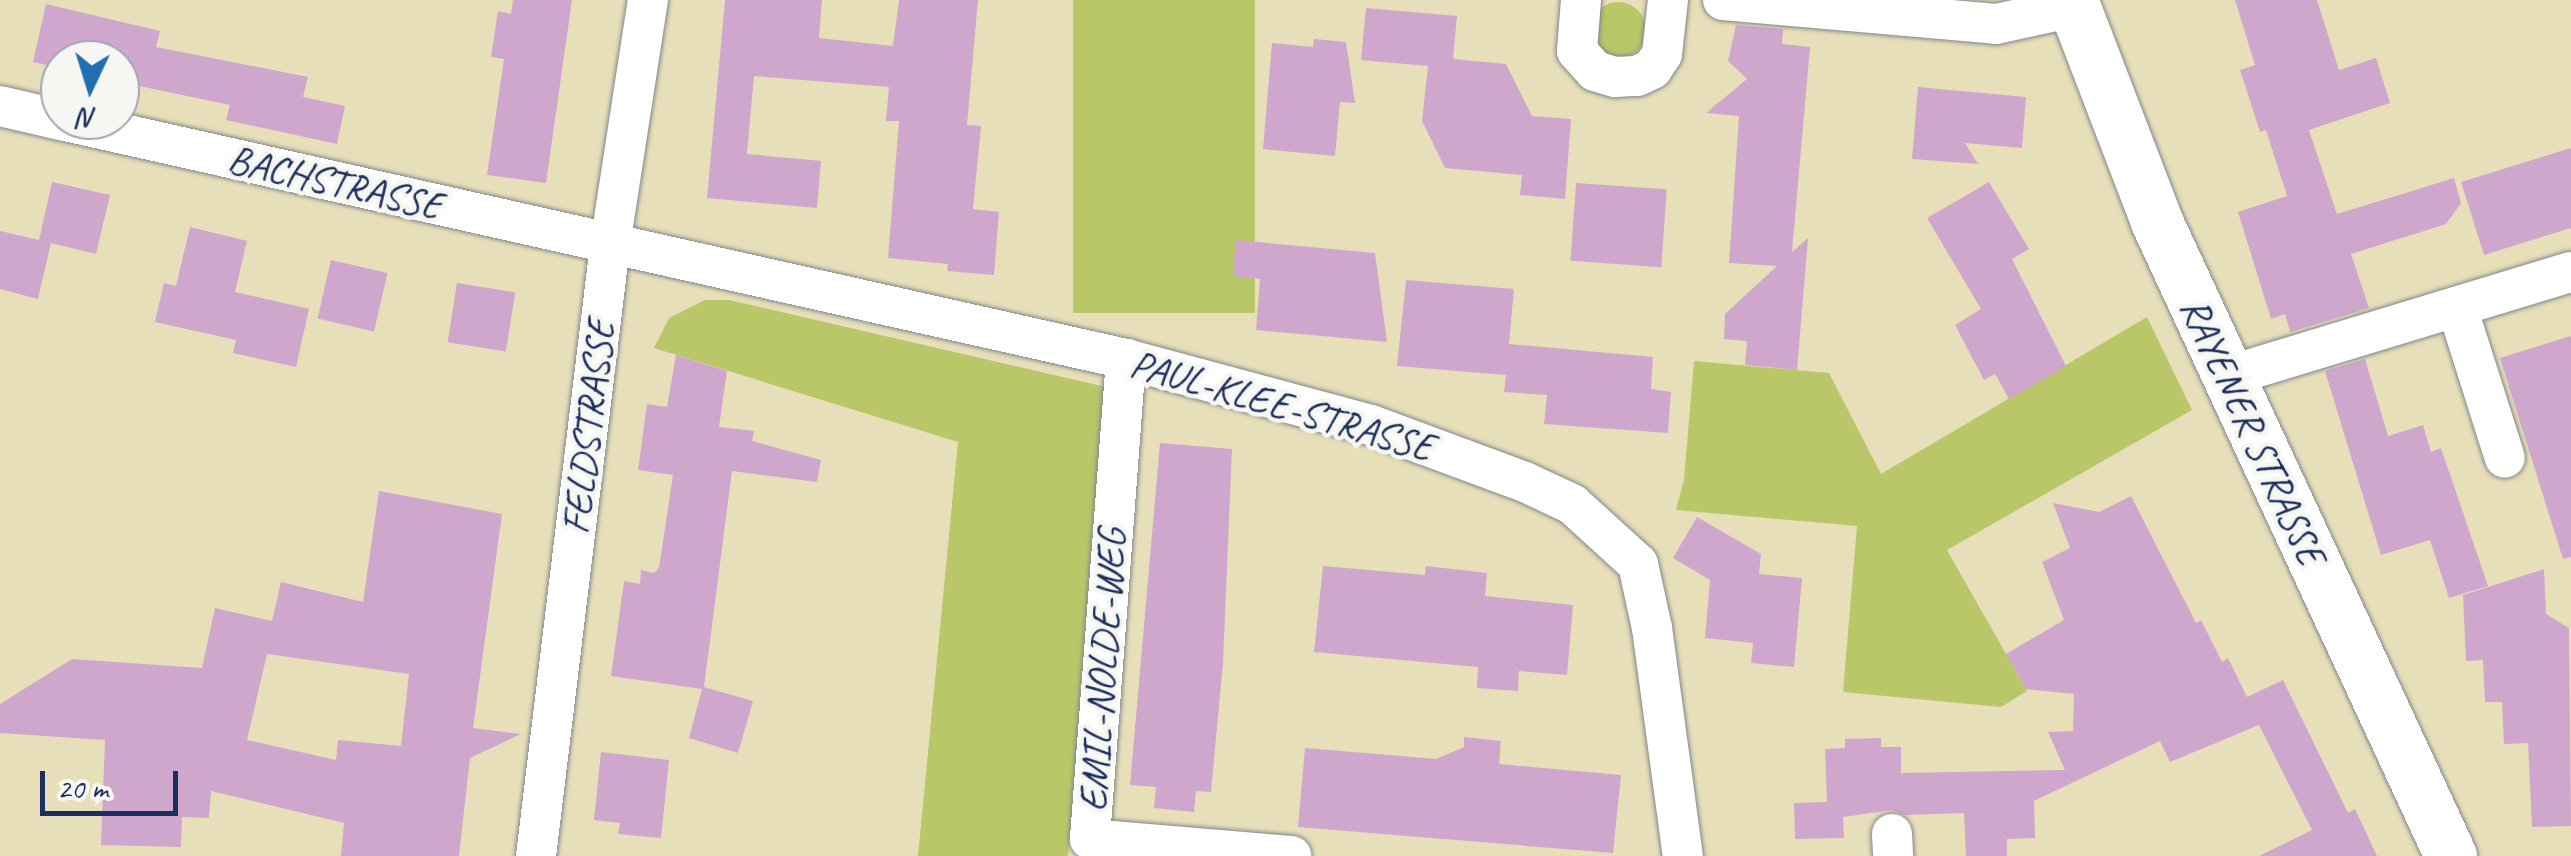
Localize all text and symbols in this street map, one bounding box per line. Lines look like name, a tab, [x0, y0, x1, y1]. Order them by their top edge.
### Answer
north arrow	[40, 40, 140, 140]
text: N	[78, 100, 98, 136]
street label: BACHSTRASSE	[224, 134, 446, 230]
street label: RAYENER STRASSE	[2170, 289, 2336, 573]
street label: FELDSTRASSE	[551, 317, 625, 537]
street label: PAUL-KLEE-STRASSE	[1125, 339, 1439, 471]
street label: EMIL-NOLDE-WEG	[1068, 527, 1136, 813]
scale bar	[45, 751, 182, 813]
text: 20 m	[57, 769, 108, 807]

